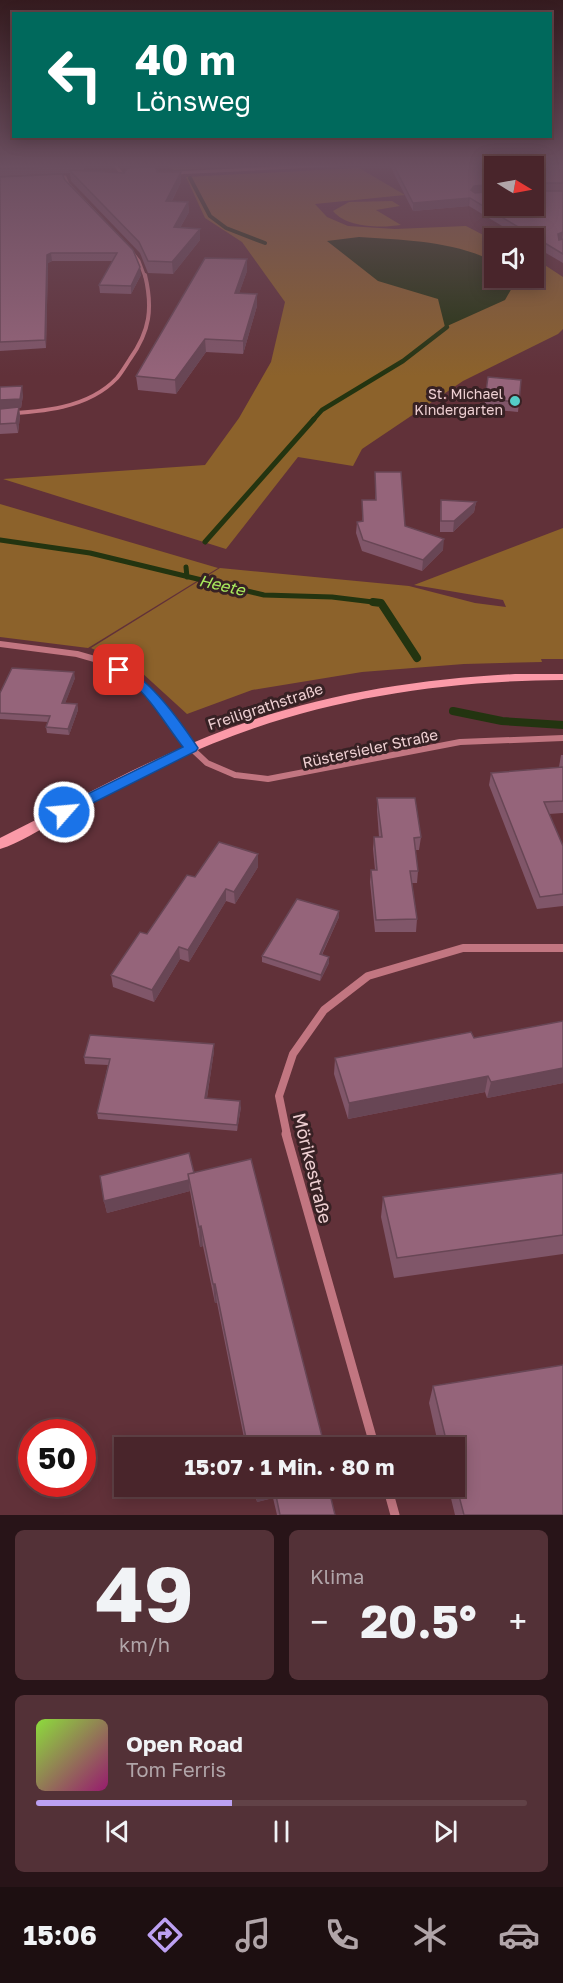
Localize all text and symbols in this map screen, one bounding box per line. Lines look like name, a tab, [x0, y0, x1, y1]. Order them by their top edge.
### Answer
text: 40 m	[135, 34, 236, 84]
icon: left	[36, 36, 114, 114]
text: Lönsweg	[135, 85, 251, 117]
north arrow	[484, 156, 544, 216]
map controls	[484, 156, 544, 288]
button: sound	[484, 228, 544, 288]
place label: St. Michael Kindergarten	[414, 385, 503, 418]
marker: St. Michael Kindergarten	[508, 394, 522, 408]
water label: Heete	[197, 570, 249, 600]
pin	[93, 644, 144, 695]
icon: arrive	[102, 653, 135, 686]
street label: Freiligrathstraße	[205, 679, 325, 733]
street label: Rüstersieler Straße	[301, 725, 440, 771]
position arrow	[32, 780, 96, 844]
street label: Mörikestraße	[289, 1111, 337, 1225]
speed limit sign: 50	[18, 1419, 96, 1497]
text: 15:07 · 1 Min. · 80 m	[184, 1453, 395, 1480]
text: 49	[95, 1546, 194, 1639]
text: Klima	[310, 1564, 364, 1588]
text: 20.5°	[360, 1594, 477, 1648]
text: −	[310, 1602, 328, 1641]
text: +	[509, 1602, 527, 1641]
text: km/h	[119, 1632, 170, 1656]
text: Open Road	[126, 1730, 243, 1757]
text: Tom Ferris	[126, 1757, 226, 1781]
icon: previous	[101, 1815, 134, 1848]
icon: pause	[265, 1815, 298, 1848]
icon: next	[429, 1815, 462, 1848]
icon: directions	[144, 1914, 186, 1956]
icon: music	[232, 1914, 274, 1956]
icon: phone	[321, 1914, 363, 1956]
icon: climate	[409, 1914, 451, 1956]
icon: car	[498, 1914, 540, 1956]
text: 15:06	[23, 1919, 97, 1951]

